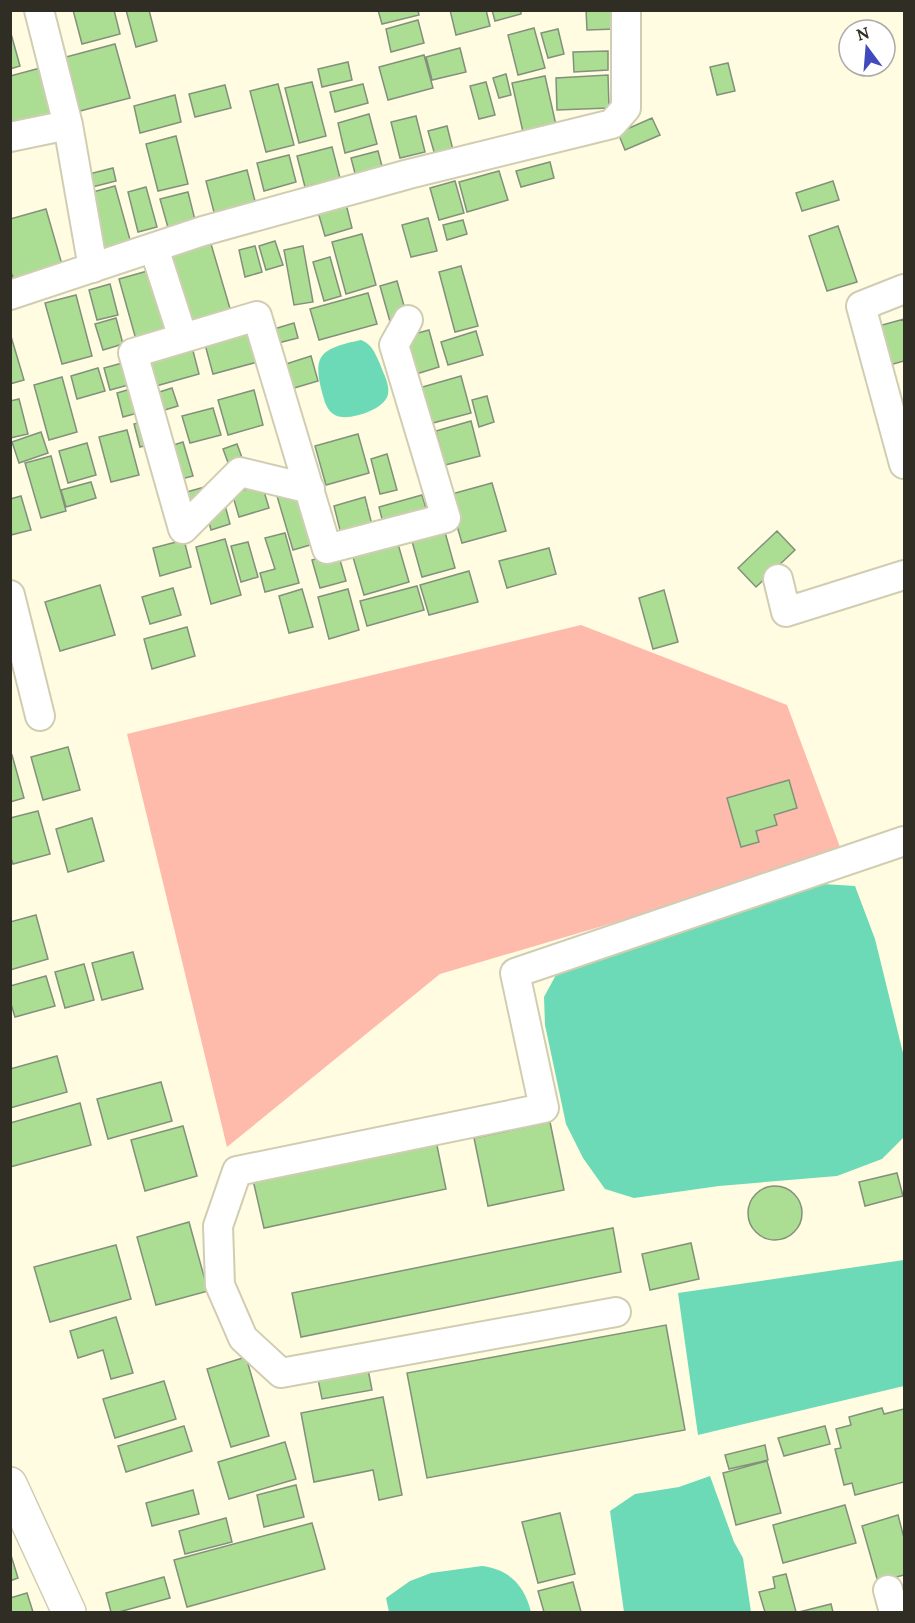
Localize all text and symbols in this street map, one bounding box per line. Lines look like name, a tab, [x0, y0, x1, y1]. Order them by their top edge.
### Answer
north arrow	[837, 18, 897, 78]
text: N	[854, 22, 872, 45]

